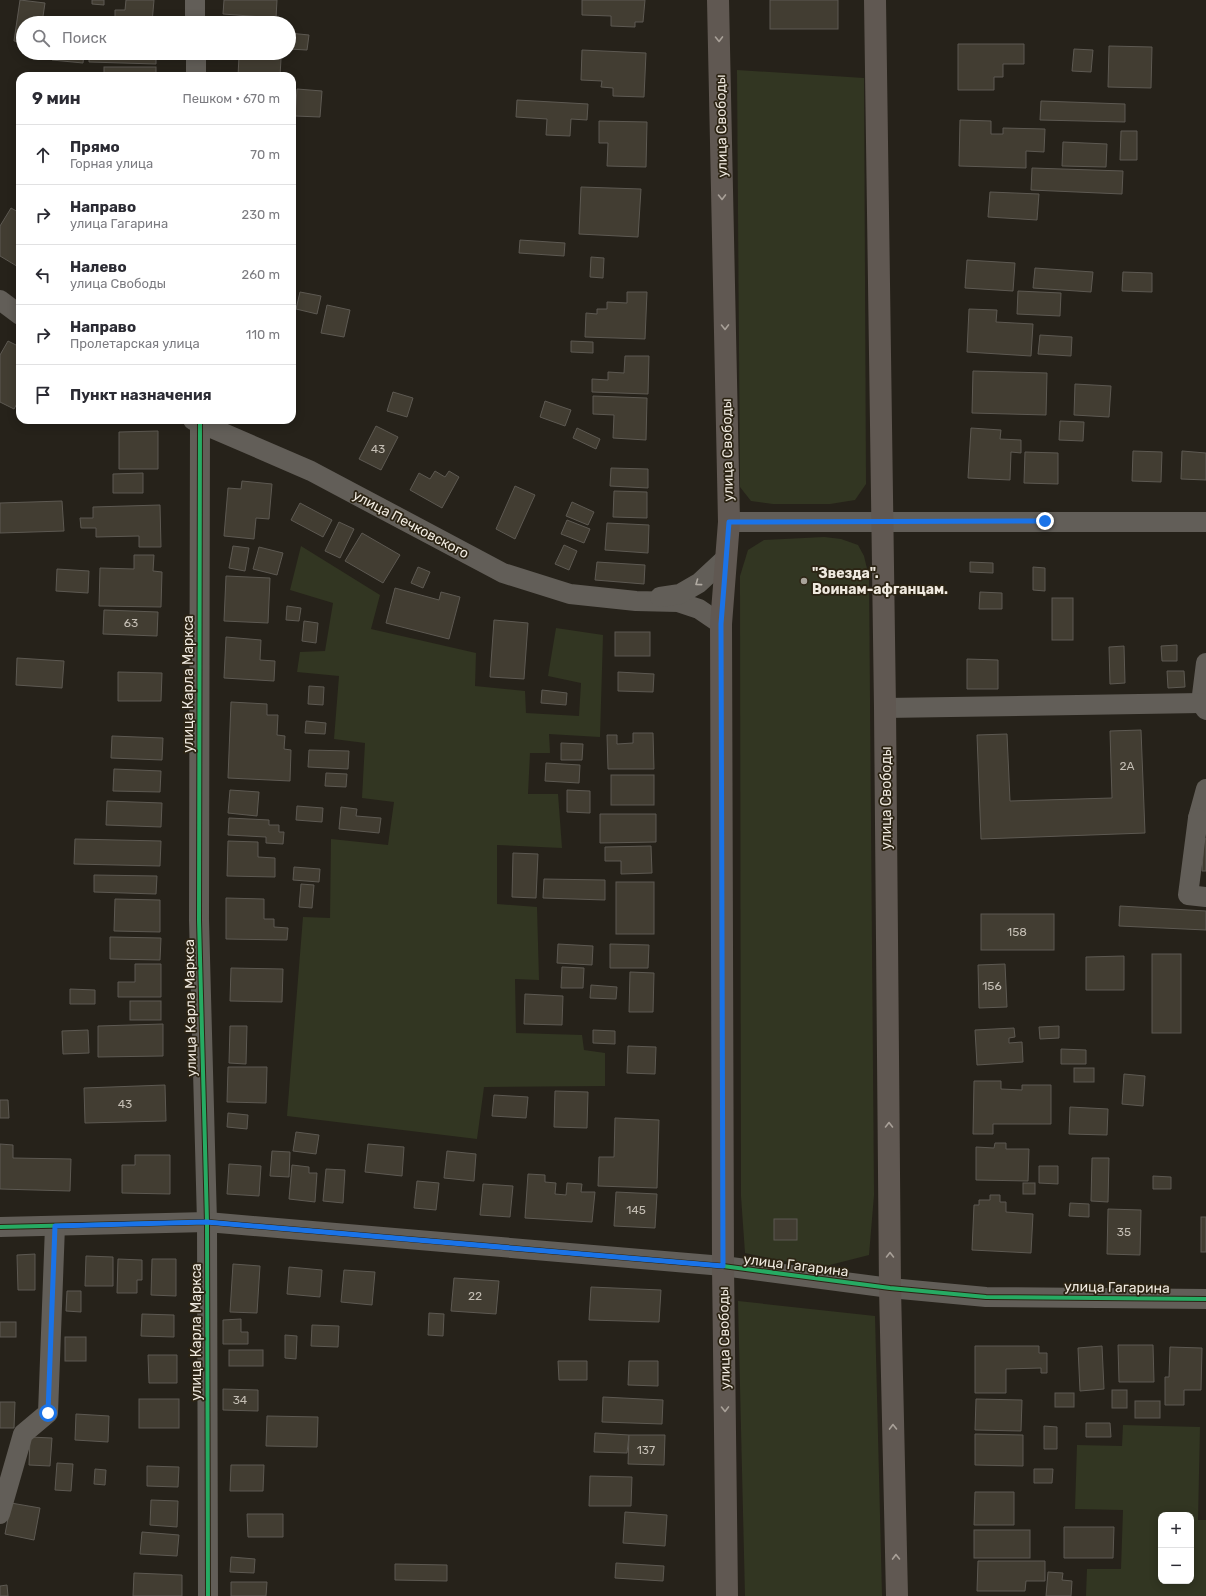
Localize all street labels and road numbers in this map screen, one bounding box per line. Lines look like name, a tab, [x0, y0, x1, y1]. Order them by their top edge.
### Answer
street label: улица Свободы	[712, 74, 731, 178]
street label: улица Свободы	[718, 398, 737, 502]
street label: улица Печковского	[350, 487, 472, 562]
street label: улица Карла Маркса	[180, 615, 197, 753]
street label: улица Свободы	[878, 746, 895, 850]
street label: улица Карла Маркса	[181, 939, 200, 1077]
street label: улица Гагарина	[742, 1251, 849, 1280]
street label: улица Карла Маркса	[188, 1263, 205, 1401]
street label: улица Гагарина	[1064, 1278, 1170, 1297]
street label: улица Свободы	[715, 1286, 734, 1390]

